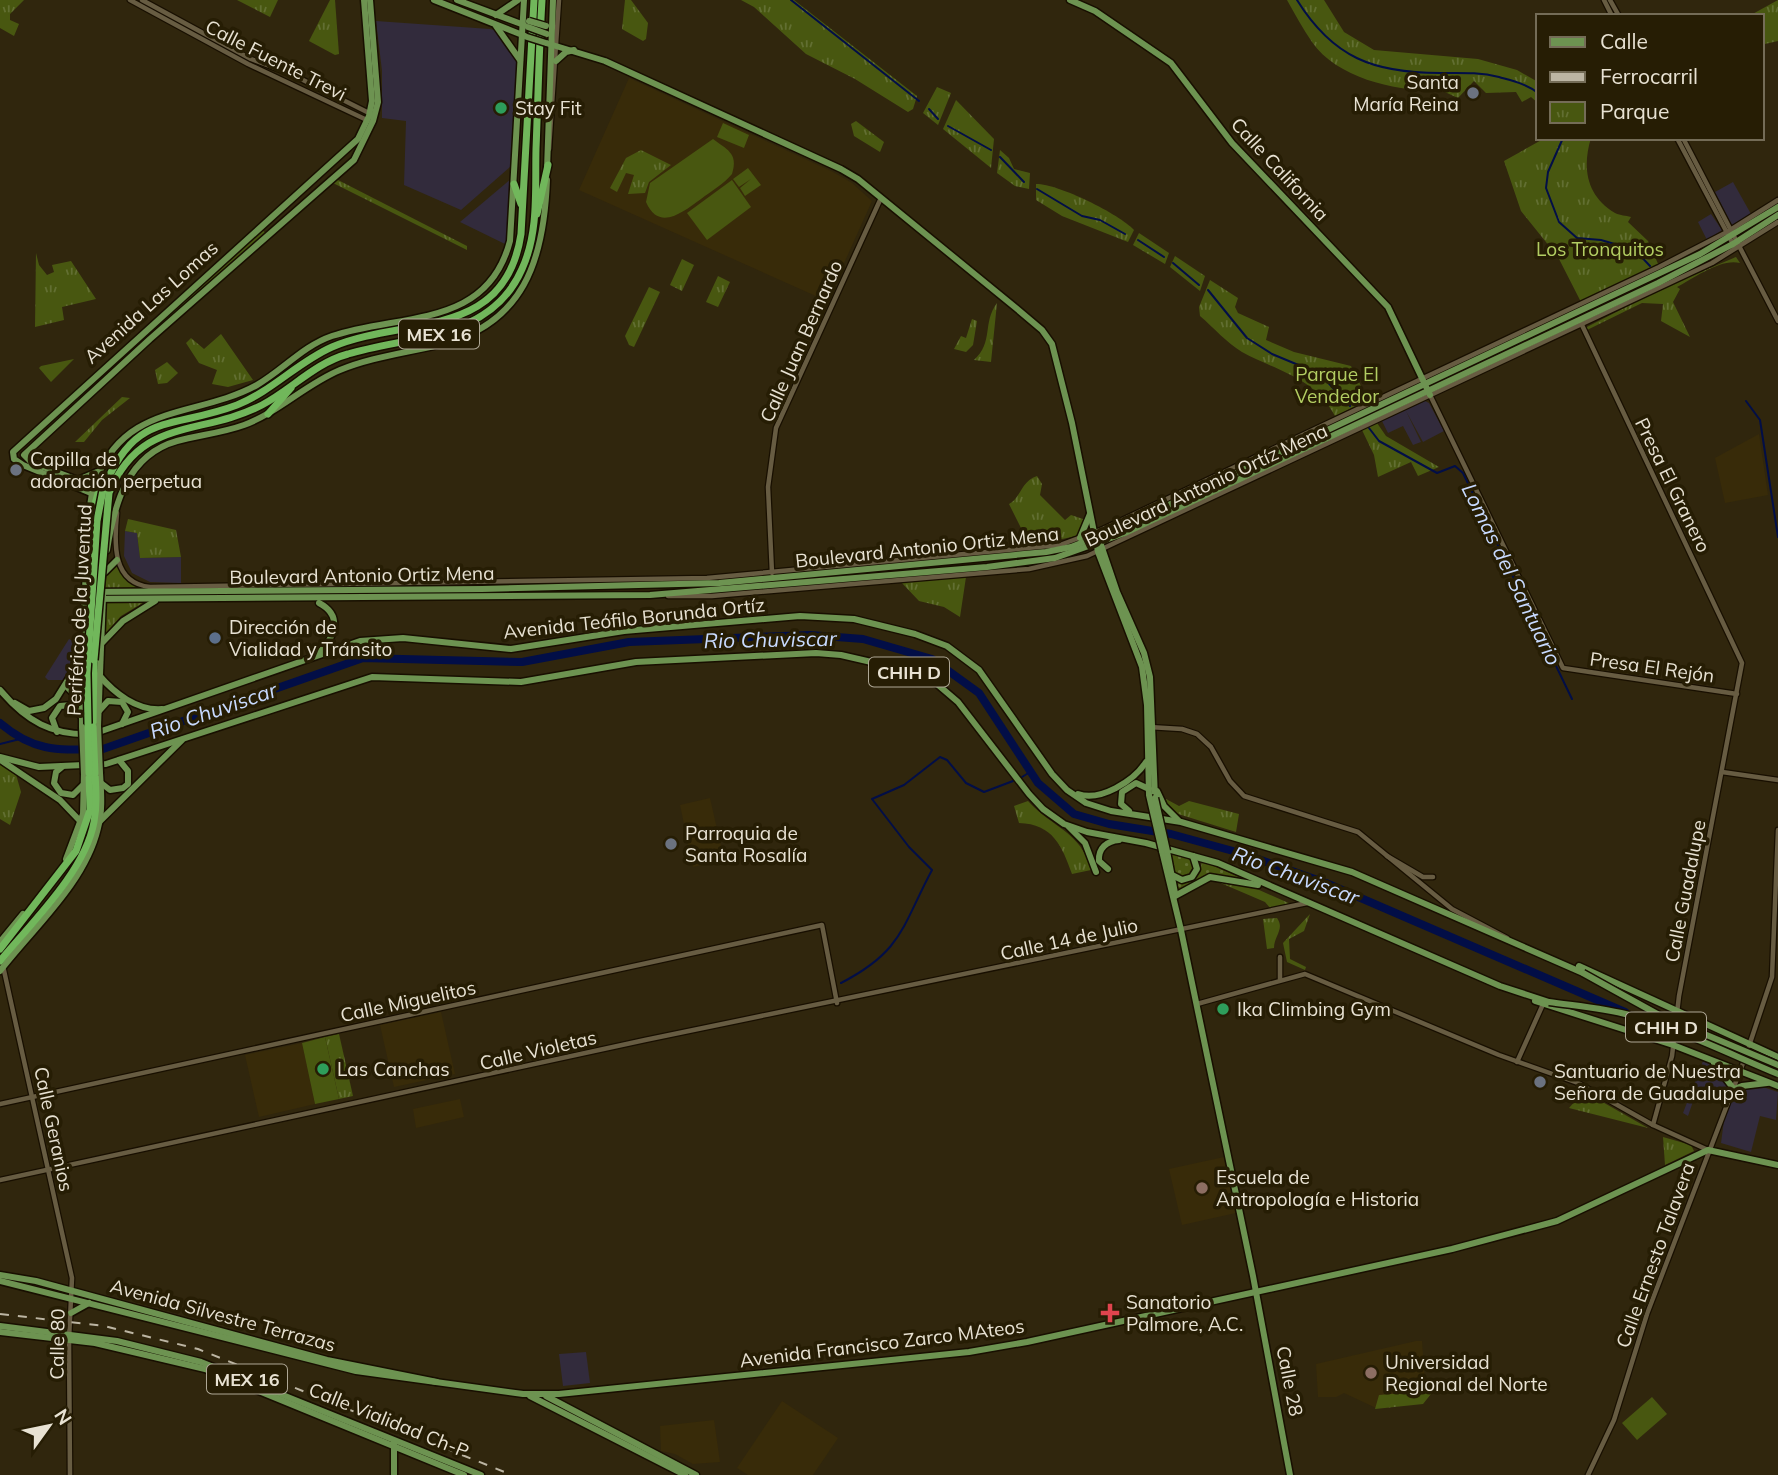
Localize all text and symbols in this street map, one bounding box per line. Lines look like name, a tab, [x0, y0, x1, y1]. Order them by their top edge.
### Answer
street label: Calle Fuente Trevi	[202, 14, 350, 106]
legend	[1536, 14, 1764, 140]
text: Calle	[1600, 28, 1648, 54]
text: Ferrocarril	[1600, 63, 1698, 89]
place label: Santa María Reina	[1353, 70, 1459, 116]
marker: Santa María Reina	[1465, 85, 1481, 101]
place label: Stay Fit	[515, 96, 582, 120]
text: Parque	[1600, 98, 1669, 124]
marker: Stay Fit	[493, 100, 509, 116]
street label: Calle California	[1226, 112, 1334, 226]
street label: Avenida Las Lomas	[79, 236, 223, 368]
park label: Los Tronquitos	[1536, 237, 1664, 261]
street label: Calle Juan Bernardo	[754, 256, 848, 426]
road number: MEX 16	[399, 320, 479, 348]
park label: Parque El Vendedor	[1295, 362, 1379, 408]
street label: Presa El Granero	[1630, 414, 1716, 556]
street label: Boulevard Antonio Ortíz Mena	[1081, 418, 1331, 552]
place label: Capilla de adoración perpetua	[30, 447, 202, 493]
marker: Capilla de adoración perpetua	[8, 462, 24, 478]
water label: Lomas del Santuario	[1457, 479, 1567, 669]
street label: Periférico de la Juventud	[61, 504, 97, 716]
street label: Boulevard Antonio Ortiz Mena	[794, 521, 1060, 573]
street label: Boulevard Antonio Ortiz Mena	[229, 561, 495, 589]
street label: Avenida Teófilo Borunda Ortíz	[502, 592, 766, 644]
place label: Dirección de Vialidad y Tránsito	[229, 615, 392, 661]
water label: Rio Chuviscar	[703, 625, 838, 653]
marker: Dirección de Vialidad y Tránsito	[207, 630, 223, 646]
street label: Presa El Rejón	[1588, 646, 1716, 688]
road number: CHIH D	[869, 658, 949, 686]
water label: Rio Chuviscar	[146, 676, 281, 744]
street label: Calle Guadalupe	[1659, 818, 1711, 964]
place label: Parroquia de Santa Rosalía	[685, 821, 807, 867]
marker: Parroquia de Santa Rosalía	[663, 836, 679, 852]
water label: Rio Chuviscar	[1229, 840, 1364, 910]
street label: Calle 14 de Julio	[998, 913, 1140, 965]
street label: Calle Miguelitos	[338, 975, 478, 1027]
place label: Ika Climbing Gym	[1237, 997, 1391, 1021]
marker: Ika Climbing Gym	[1215, 1001, 1231, 1017]
road number: CHIH D	[1626, 1012, 1706, 1042]
street label: Calle Violetas	[477, 1025, 599, 1075]
place label: Las Canchas	[337, 1057, 450, 1081]
place label: Santuario de Nuestra Señora de Guadalupe	[1554, 1059, 1744, 1105]
marker: Las Canchas	[315, 1061, 331, 1077]
street label: Calle Geranios	[29, 1064, 79, 1194]
marker: Santuario de Nuestra Señora de Guadalupe	[1532, 1074, 1548, 1090]
street label: Calle Ernesto Talavera	[1610, 1159, 1700, 1351]
place label: Escuela de Antropología e Historia	[1216, 1165, 1419, 1211]
marker: Escuela de Antropología e Historia	[1194, 1180, 1210, 1196]
street label: Avenida Silvestre Terrazas	[108, 1273, 338, 1357]
place label: Sanatorio Palmore, A.C.	[1126, 1290, 1243, 1336]
marker: Sanatorio Palmore, A.C.	[1100, 1303, 1120, 1323]
street label: Calle 80	[44, 1308, 70, 1380]
street label: Avenida Francisco Zarco MAteos	[738, 1314, 1026, 1372]
street label: Calle 28	[1271, 1344, 1309, 1418]
place label: Universidad Regional del Norte	[1385, 1350, 1548, 1396]
road number: MEX 16	[207, 1364, 287, 1394]
marker: Universidad Regional del Norte	[1363, 1365, 1379, 1381]
street label: Calle Vialidad Ch-P	[305, 1377, 473, 1463]
north arrow	[14, 1391, 84, 1461]
text: N	[49, 1404, 77, 1429]

